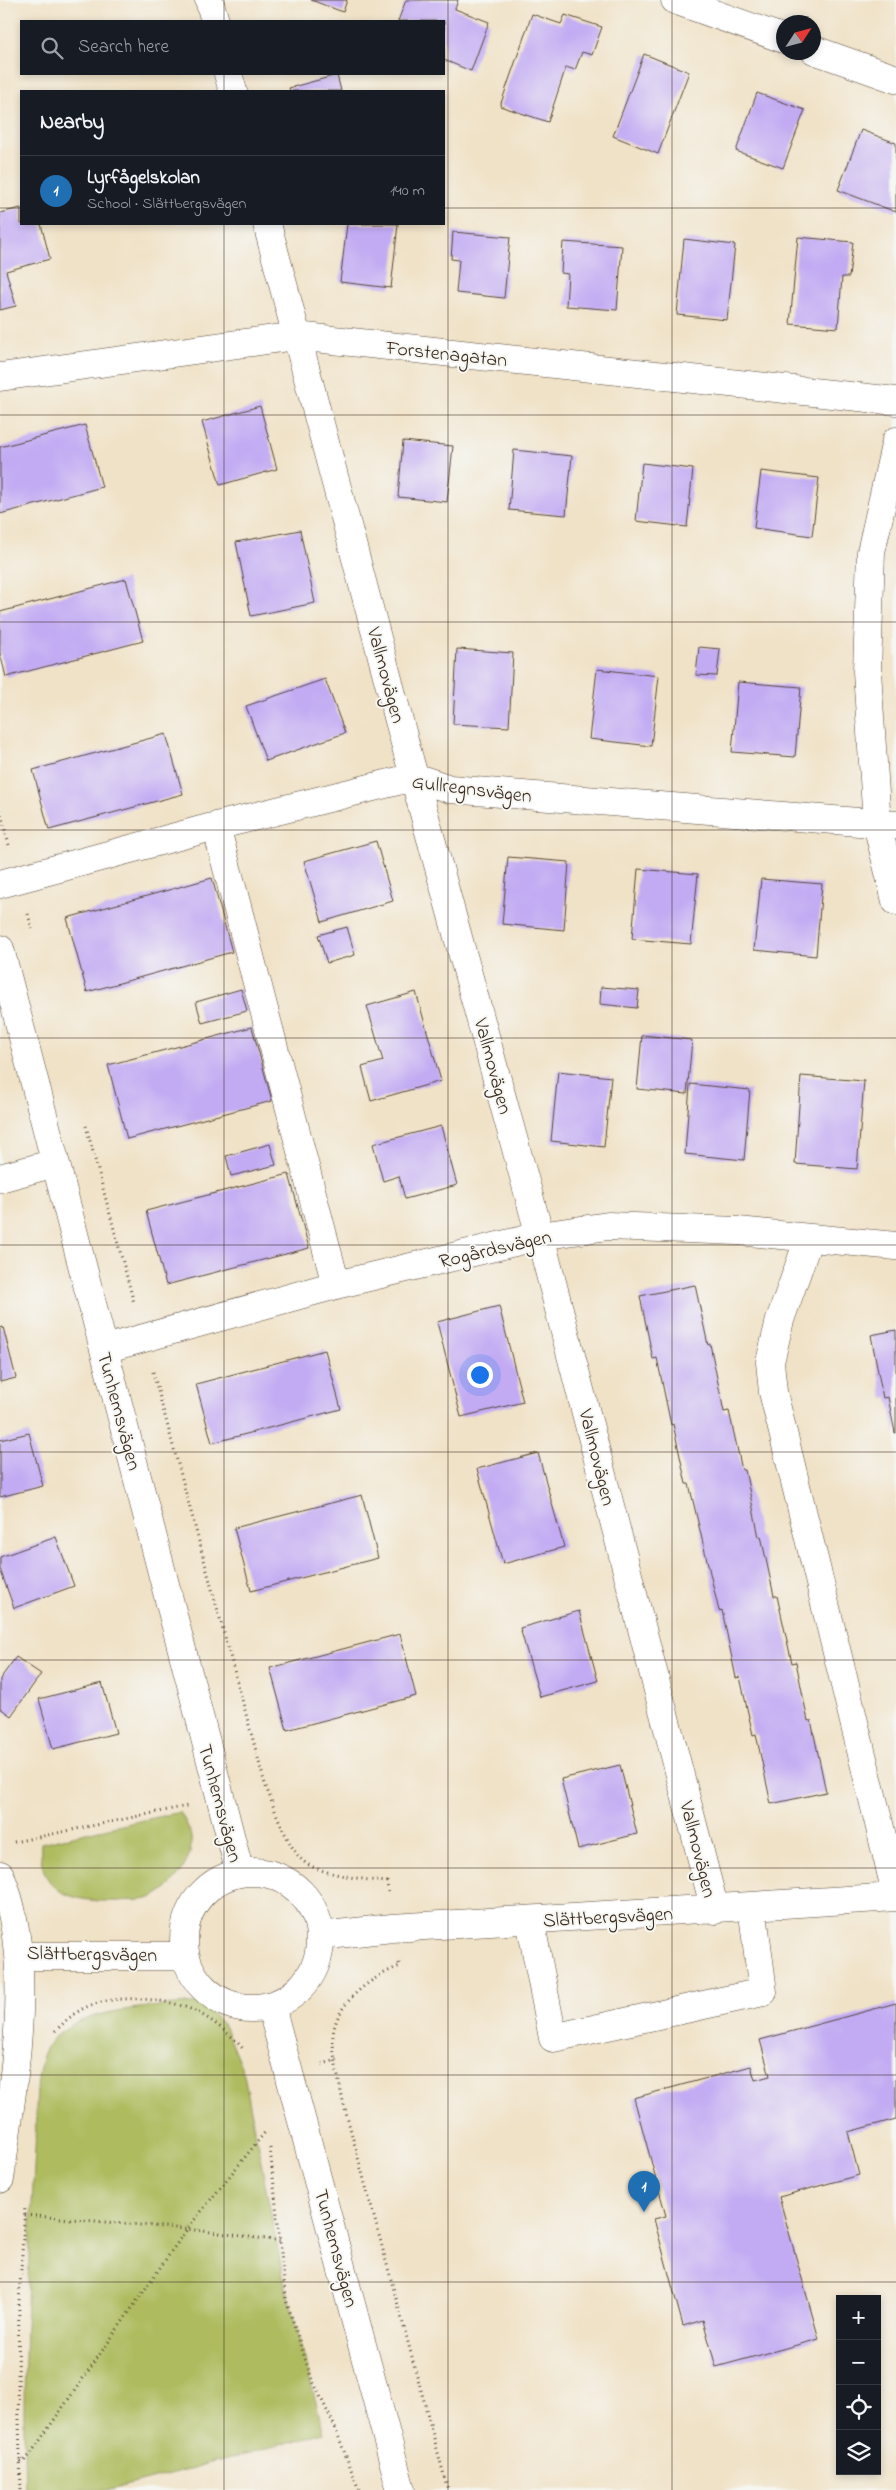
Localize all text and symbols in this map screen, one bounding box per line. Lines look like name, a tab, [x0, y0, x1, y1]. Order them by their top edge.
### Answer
north arrow	[776, 15, 821, 60]
search box	[20, 20, 445, 75]
icon: search	[38, 34, 66, 62]
text: Search here	[78, 34, 169, 61]
text: Nearby	[40, 108, 104, 138]
text: Lyrfågelskolan	[87, 165, 200, 192]
text: 1	[53, 179, 59, 203]
text: 140 m	[390, 179, 425, 203]
text: School · Slättbergsvägen	[87, 192, 247, 216]
street label: Forstenagatan	[384, 335, 509, 377]
street label: Vallmovägen	[357, 623, 411, 727]
street label: Gullregnsvägen	[410, 769, 533, 813]
street label: Vallmovägen	[464, 1014, 518, 1118]
street label: Rogårdsvägen	[436, 1223, 555, 1278]
street label: Tunhemsvägen	[87, 1349, 147, 1474]
your location	[467, 1362, 493, 1388]
street label: Vallmovägen	[568, 1405, 622, 1509]
street label: Tunhemsvägen	[188, 1741, 248, 1866]
street label: Vallmovägen	[669, 1797, 723, 1901]
street label: Slättbergsvägen	[542, 1901, 674, 1937]
street label: Slättbergsvägen	[27, 1940, 157, 1972]
pin: 1	[628, 2171, 660, 2212]
street label: Tunhemsvägen	[304, 2186, 364, 2311]
map controls	[836, 2295, 881, 2475]
button: +	[836, 2295, 881, 2340]
button: −	[836, 2340, 881, 2385]
button: locate	[836, 2385, 881, 2430]
button: layers	[836, 2430, 881, 2475]

